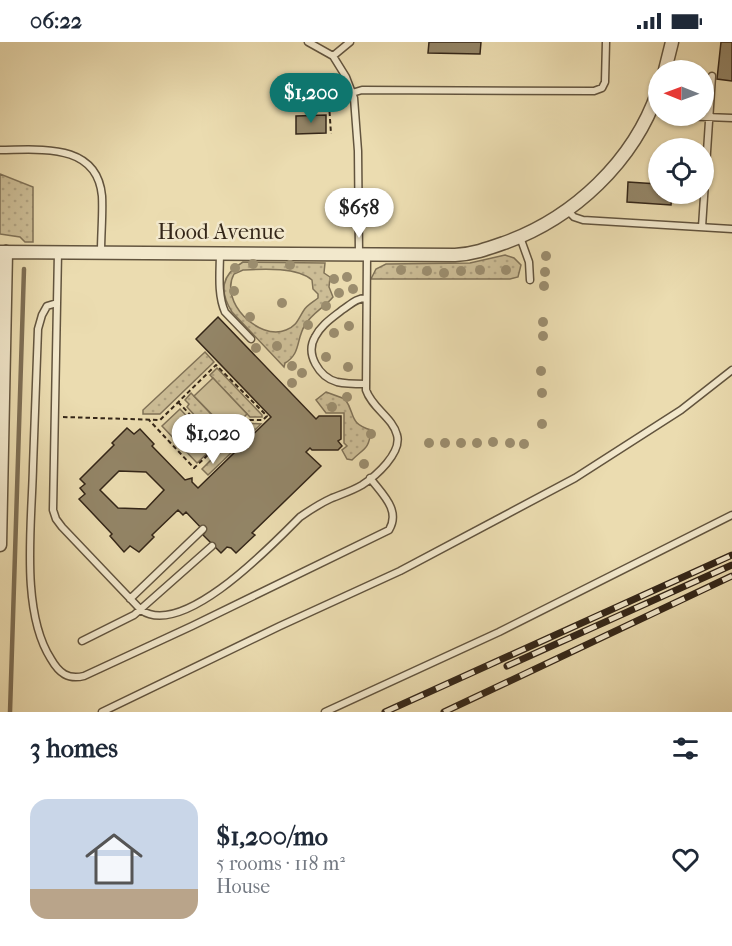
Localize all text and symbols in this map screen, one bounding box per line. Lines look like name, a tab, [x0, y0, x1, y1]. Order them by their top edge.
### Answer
text: 06:22	[30, 8, 82, 34]
north arrow	[648, 60, 714, 126]
map controls	[648, 60, 714, 204]
pin: $1,200	[262, 73, 360, 124]
text: $1,200	[284, 81, 338, 104]
button: locate	[648, 138, 714, 204]
pin: $658	[323, 188, 395, 239]
text: $658	[339, 196, 379, 219]
street label: Hood Avenue	[157, 219, 285, 245]
pin: $1,020	[164, 414, 262, 465]
text: $1,020	[186, 422, 240, 445]
icon: filters	[669, 732, 702, 765]
text: 3 homes	[30, 733, 118, 764]
text: $1,200/mo	[216, 821, 328, 852]
icon: home	[78, 823, 150, 895]
icon: heart	[669, 843, 702, 876]
text: 5 rooms · 118 m²	[216, 852, 345, 875]
text: House	[216, 875, 270, 898]

